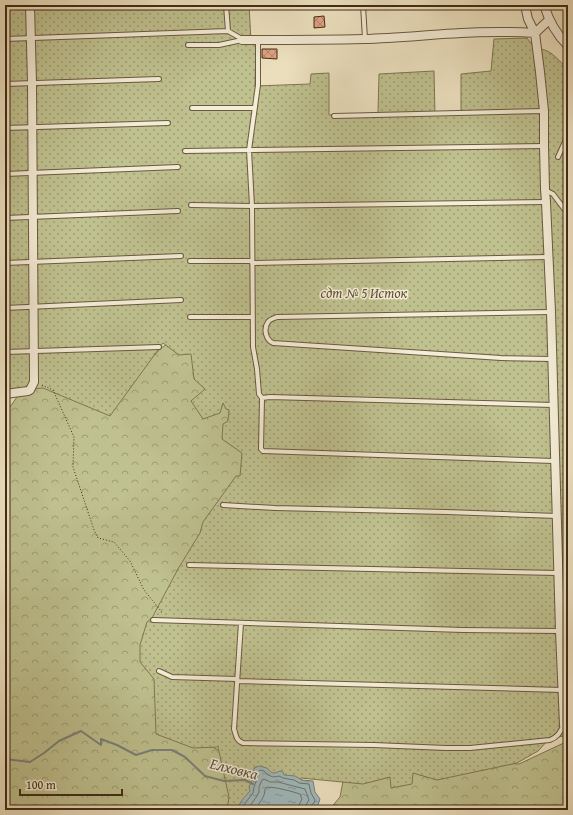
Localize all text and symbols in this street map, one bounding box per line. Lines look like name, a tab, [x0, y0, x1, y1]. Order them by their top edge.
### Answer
park label: сдт № 5 Исток	[321, 283, 408, 303]
water label: Елховка	[207, 752, 260, 785]
scale bar	[20, 771, 122, 797]
text: 100 m	[26, 776, 56, 793]

